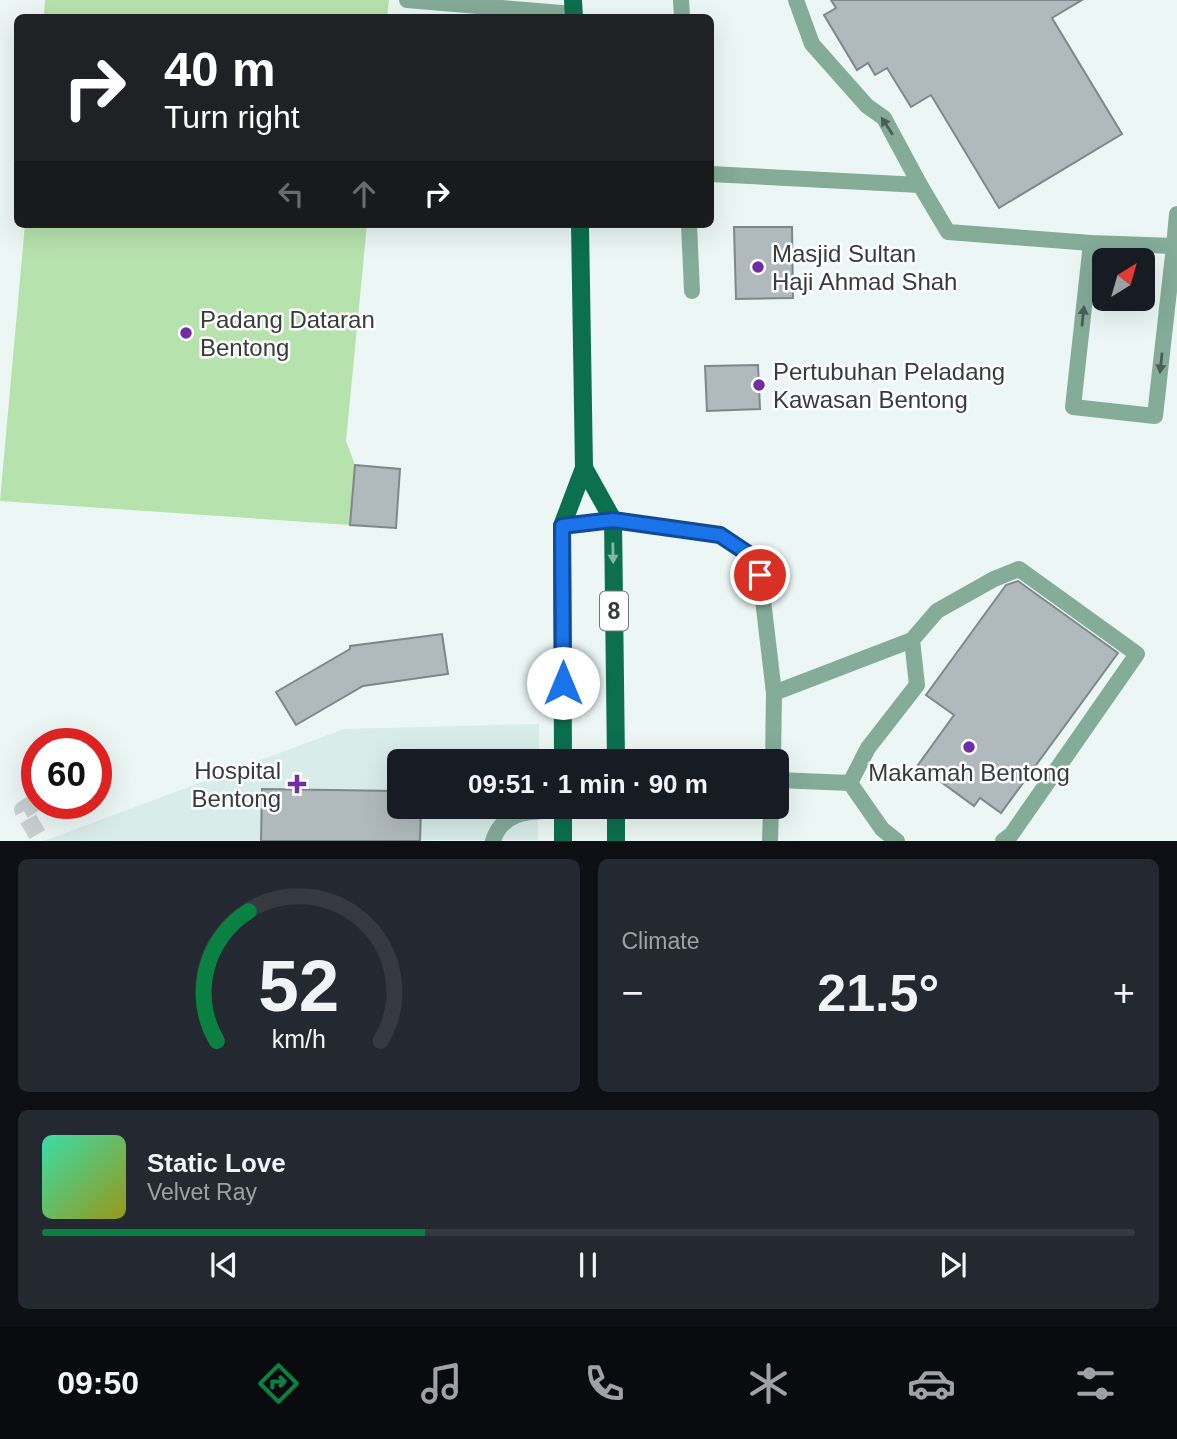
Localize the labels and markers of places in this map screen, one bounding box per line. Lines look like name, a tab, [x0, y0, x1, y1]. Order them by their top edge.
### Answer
place label: Masjid Sultan Haji Ahmad Shah	[772, 240, 957, 295]
marker: Masjid Sultan Haji Ahmad Shah	[750, 259, 766, 275]
place label: Padang Dataran Bentong	[200, 306, 375, 361]
marker: Padang Dataran Bentong	[178, 325, 194, 341]
place label: Pertubuhan Peladang Kawasan Bentong	[773, 358, 1005, 413]
marker: Pertubuhan Peladang Kawasan Bentong	[751, 377, 767, 393]
pin	[730, 545, 790, 605]
marker: Makamah Bentong	[961, 739, 977, 755]
place label: Hospital Bentong	[192, 757, 281, 812]
place label: Makamah Bentong	[868, 759, 1070, 786]
marker: Hospital Bentong	[287, 774, 307, 794]

